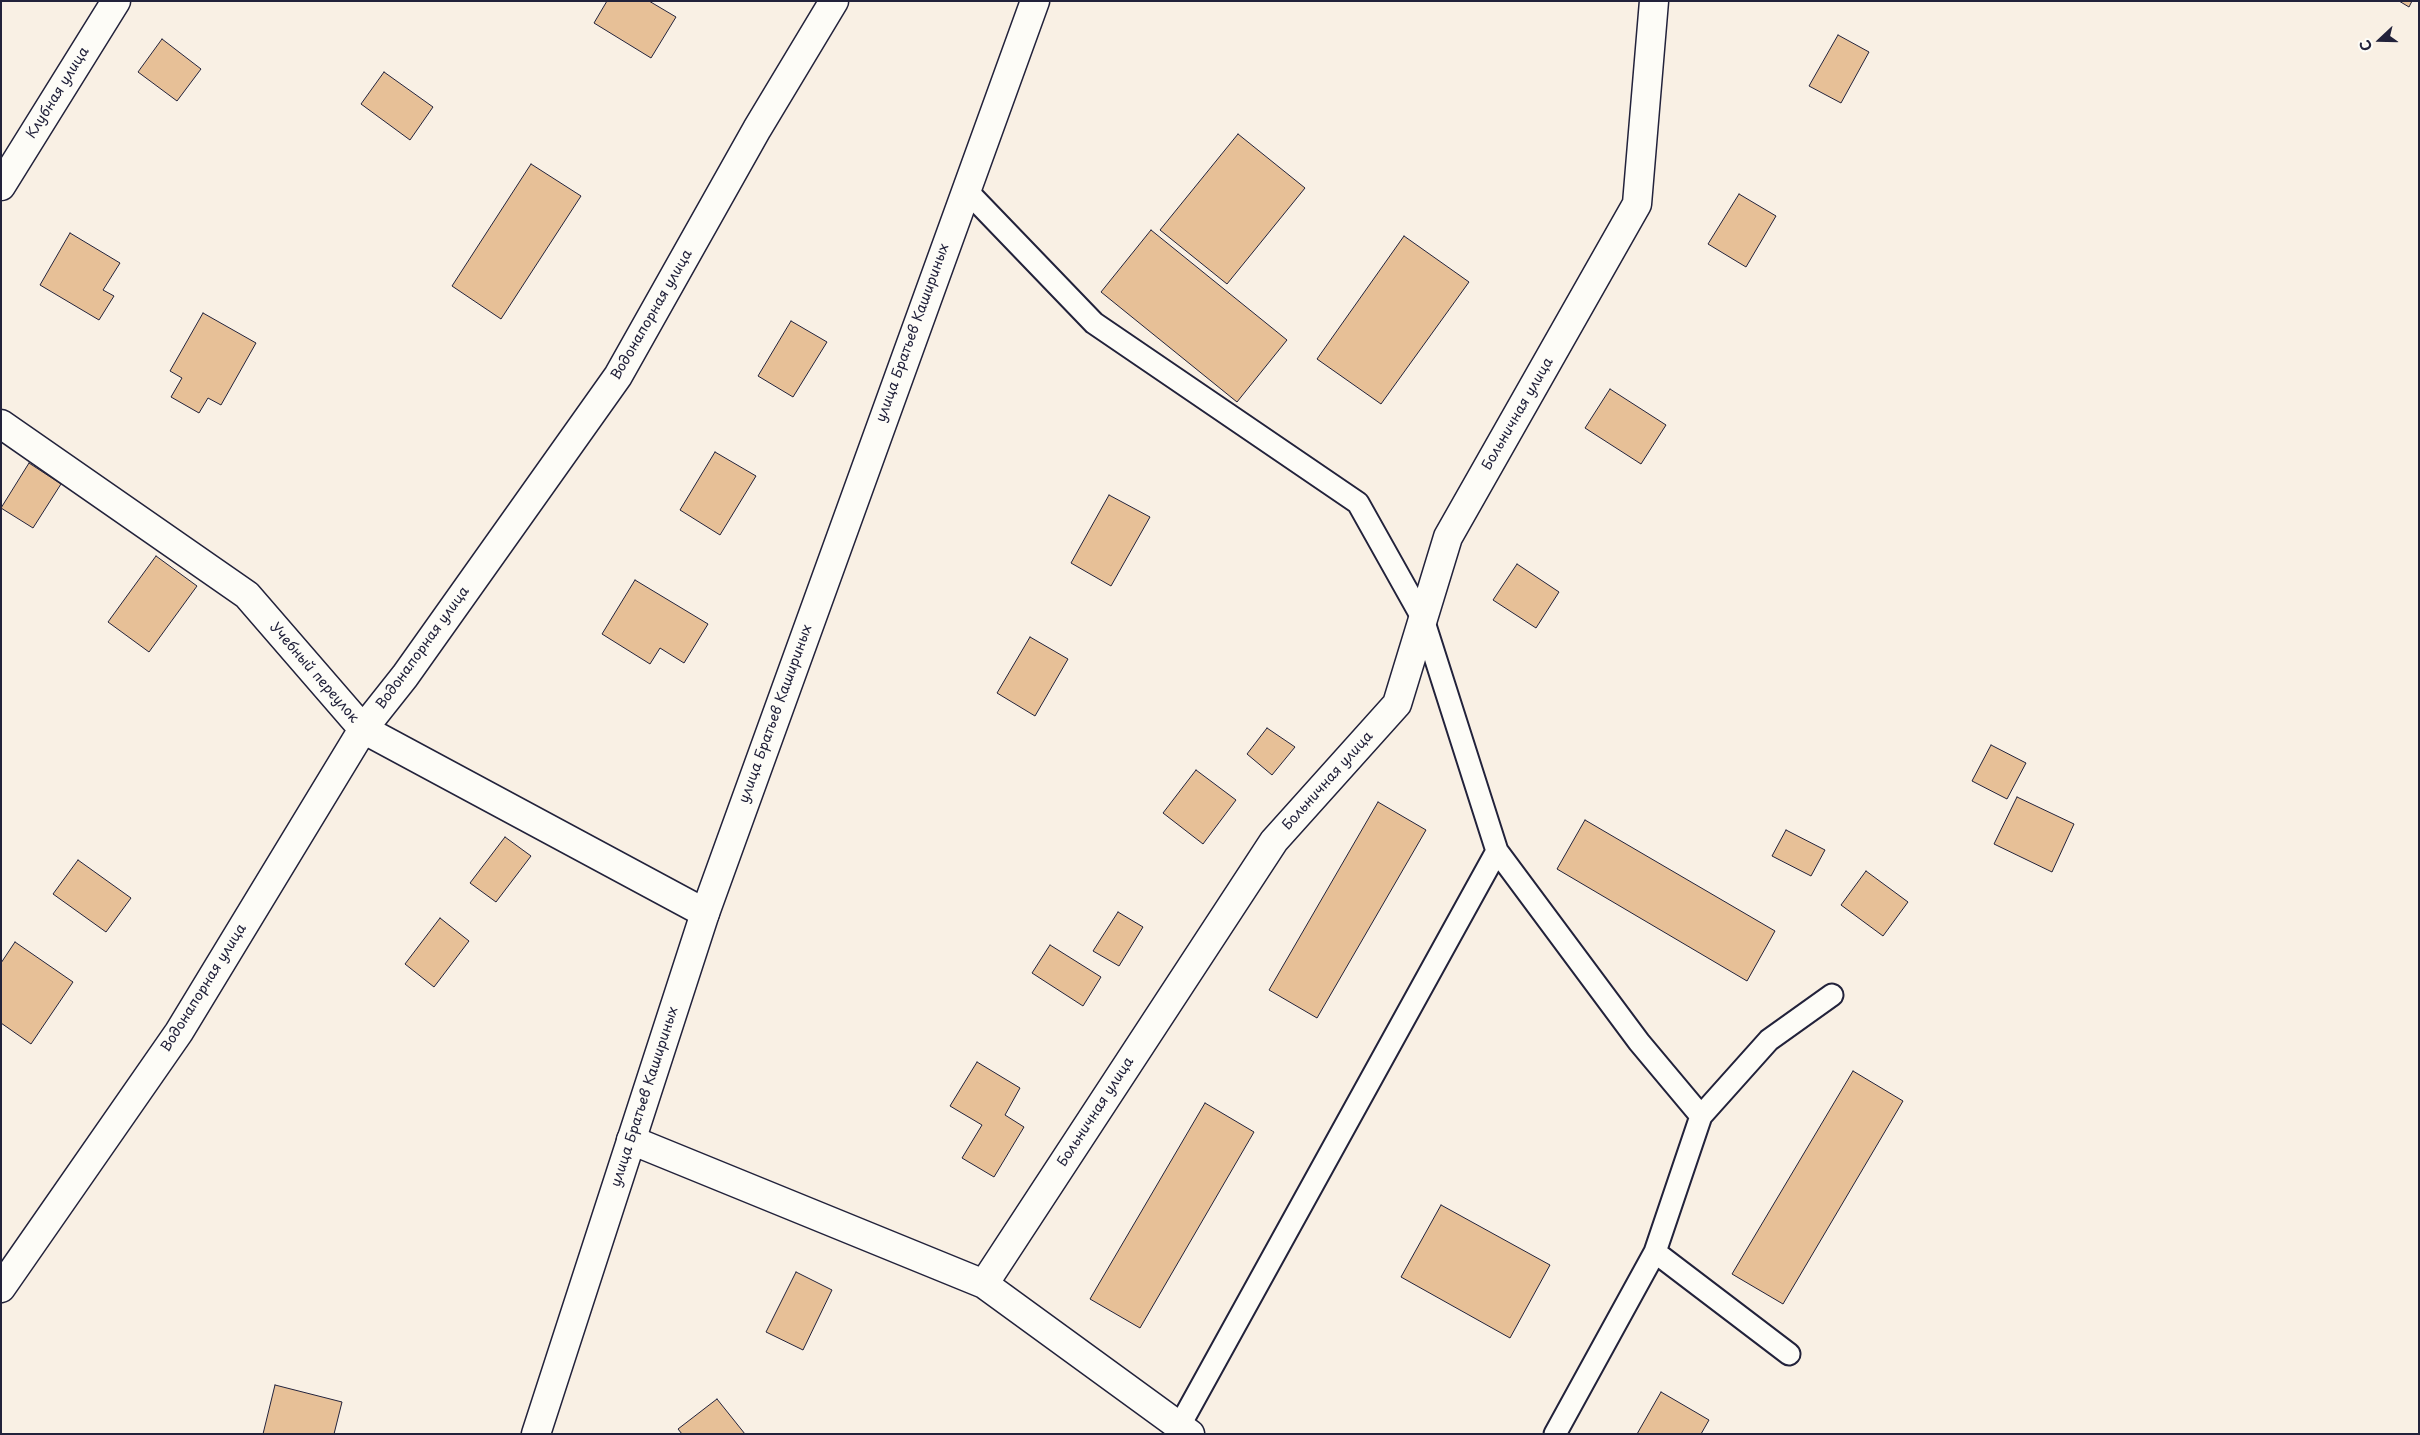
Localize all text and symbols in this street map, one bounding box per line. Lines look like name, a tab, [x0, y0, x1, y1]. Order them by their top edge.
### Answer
north arrow	[2355, 15, 2405, 65]
text: С	[2354, 37, 2377, 54]
street label: Клубная улица	[23, 44, 93, 142]
street label: улица Братьев Кашириных	[873, 242, 953, 424]
street label: Водонапорная улица	[608, 247, 696, 383]
street label: Больничная улица	[1479, 355, 1557, 473]
street label: Водонапорная улица	[373, 583, 473, 713]
street label: Учебный переулок	[266, 620, 362, 726]
street label: улица Братьев Кашириных	[736, 623, 816, 805]
street label: Больничная улица	[1279, 728, 1377, 834]
street label: Водонапорная улица	[158, 921, 250, 1055]
street label: улица Братьев Кашириных	[608, 1005, 682, 1189]
street label: Больничная улица	[1054, 1054, 1138, 1170]

